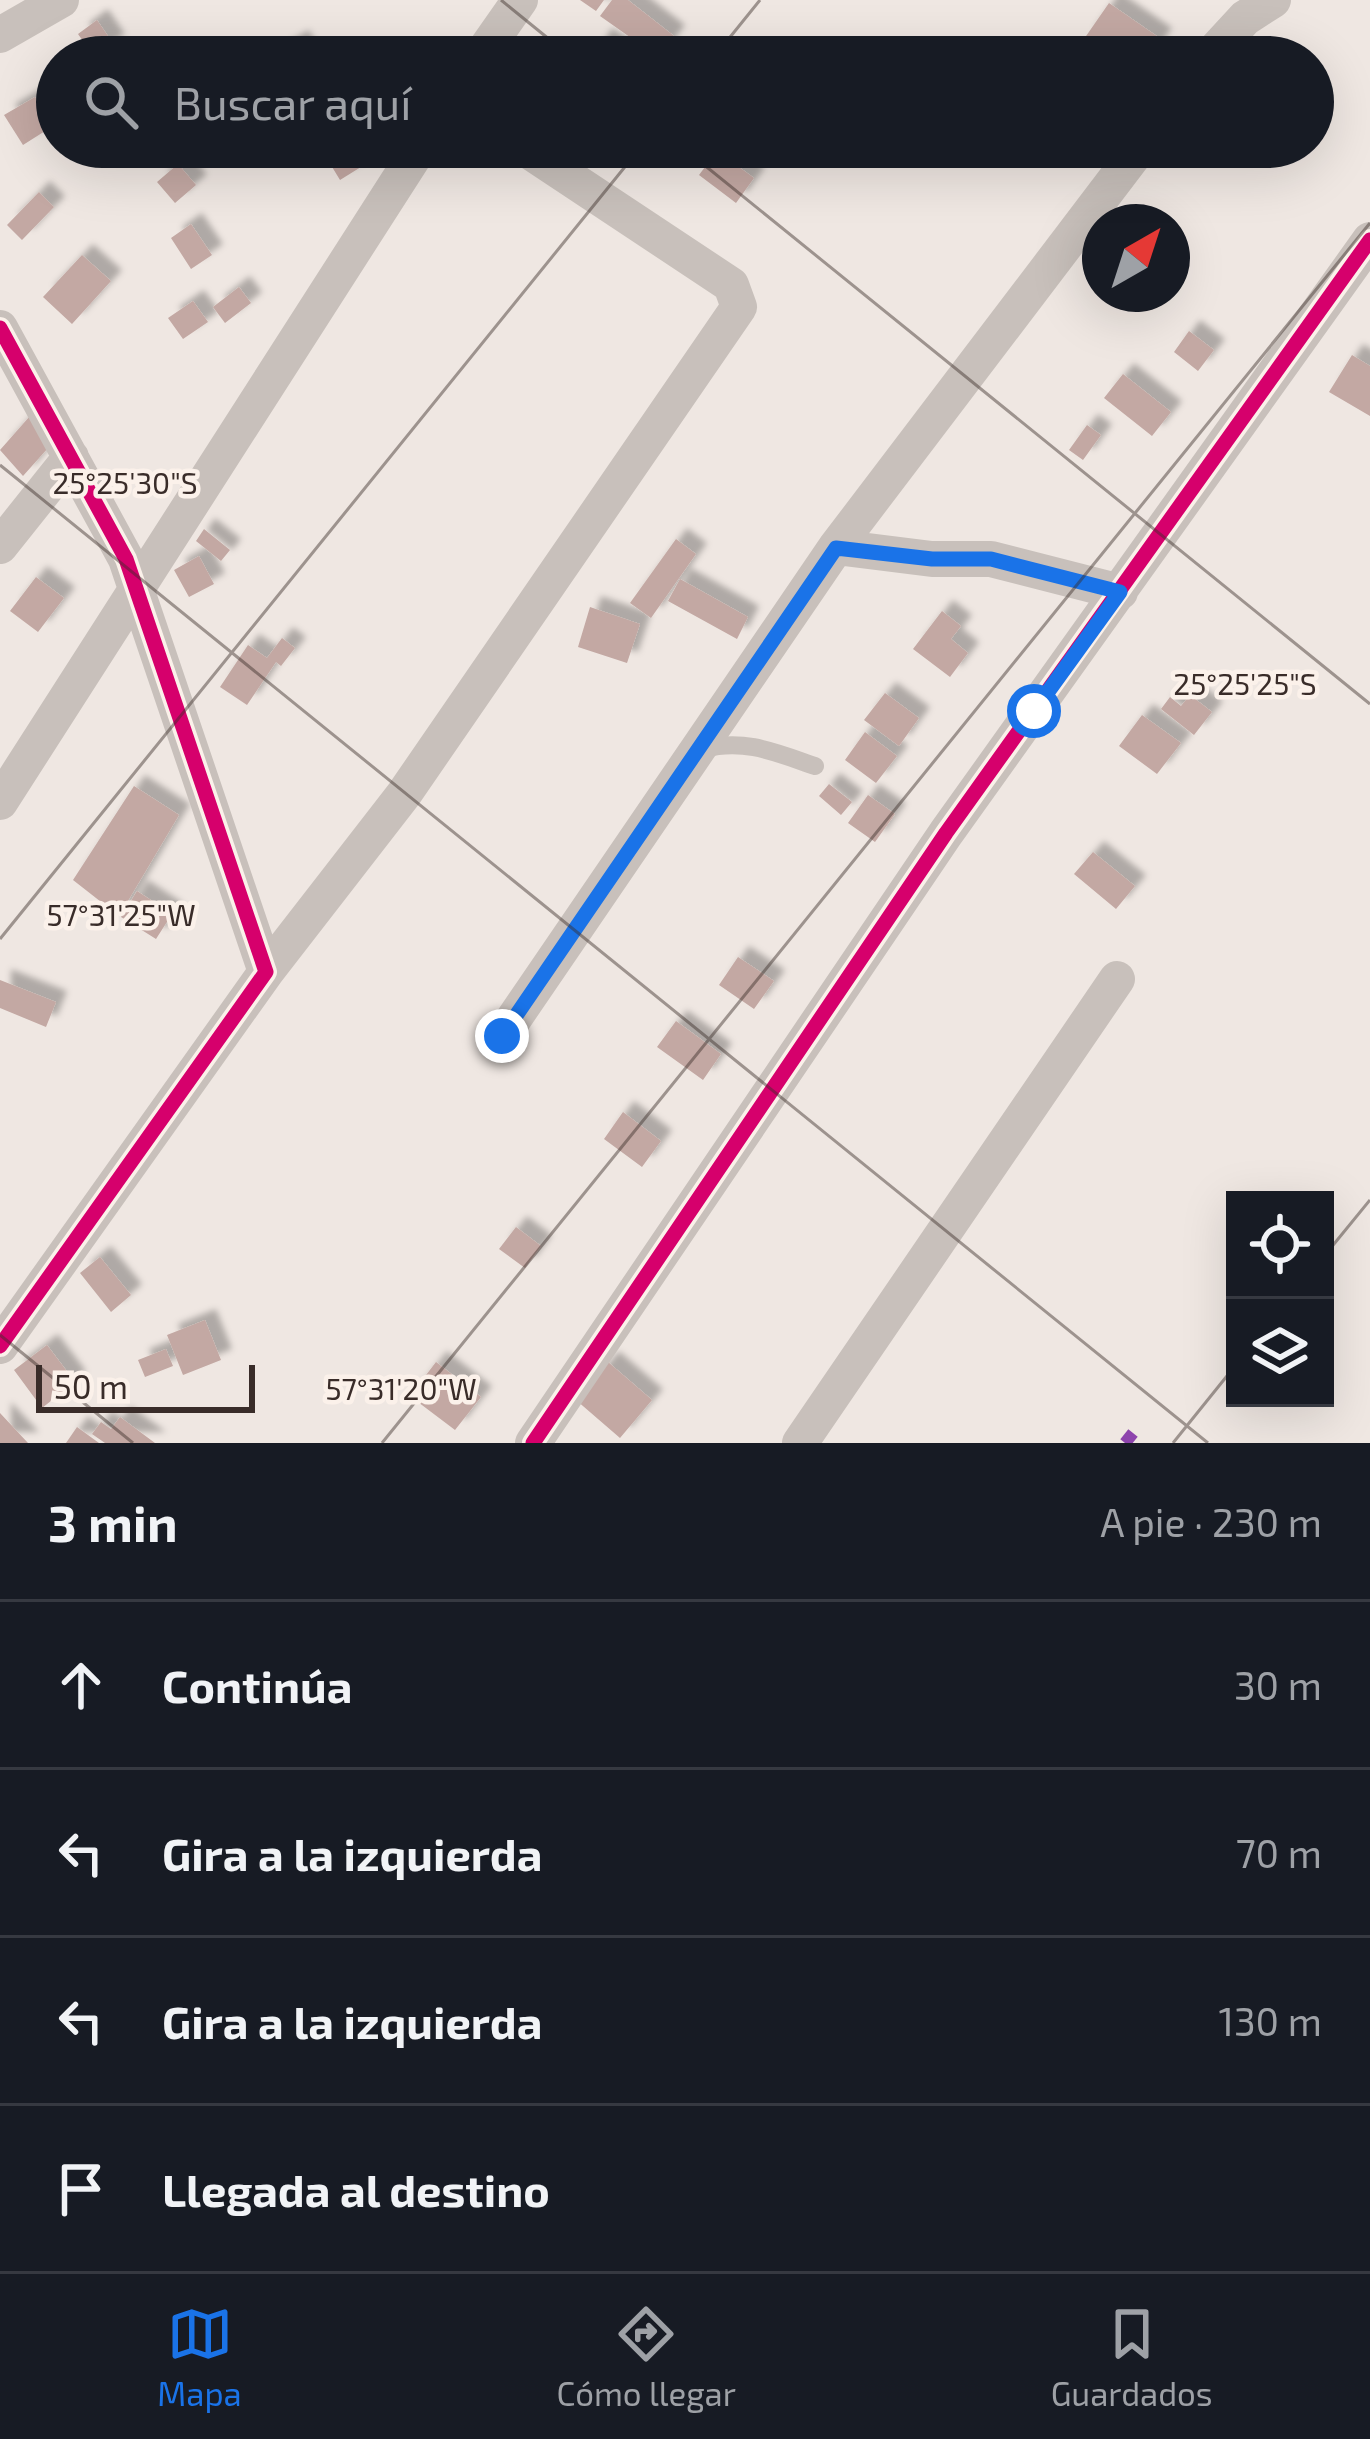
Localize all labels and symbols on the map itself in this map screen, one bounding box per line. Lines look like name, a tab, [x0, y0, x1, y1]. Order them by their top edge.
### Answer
north arrow	[1082, 204, 1190, 312]
text: 25°25'30"S	[52, 464, 198, 500]
text: 25°25'25"S	[1173, 665, 1317, 701]
route start	[1007, 684, 1061, 738]
text: 57°31'25"W	[46, 896, 196, 932]
route end	[475, 1009, 529, 1063]
scale bar	[36, 1359, 255, 1412]
text: 57°31'20"W	[325, 1370, 477, 1406]

